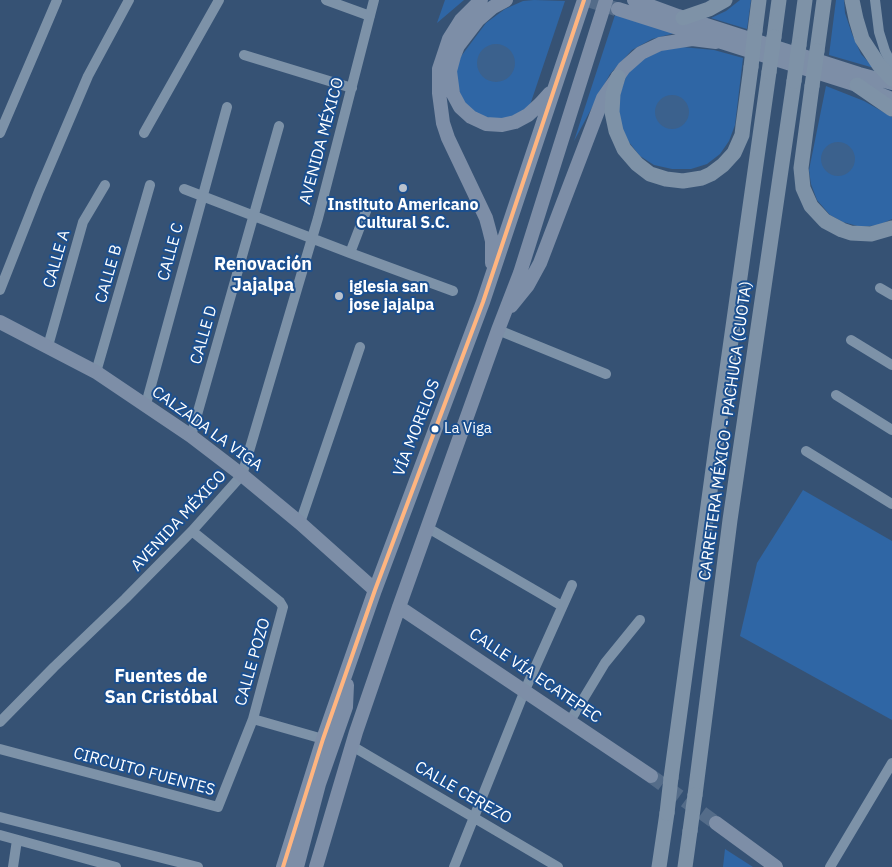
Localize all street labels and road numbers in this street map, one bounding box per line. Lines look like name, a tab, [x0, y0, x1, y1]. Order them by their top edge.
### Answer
street label: AVENIDA MÉXICO	[296, 75, 348, 207]
street label: CALLE C	[154, 221, 188, 283]
street label: CALLE A	[40, 228, 74, 290]
street label: CALLE B	[92, 243, 126, 305]
street label: CARRETERA MÉXICO - PACHUCA (CUOTA)	[695, 280, 757, 582]
street label: CALLE D	[186, 303, 222, 367]
street label: VÍA MORELOS	[390, 377, 444, 479]
street label: CALZADA LA VIGA	[148, 382, 266, 476]
street label: AVENIDA MÉXICO	[127, 467, 231, 575]
street label: CALLE POZO	[231, 616, 275, 708]
street label: CALLE VÍA ECATEPEC	[465, 625, 605, 727]
street label: CIRCUITO FUENTES	[71, 744, 217, 800]
street label: CALLE CEREZO	[411, 758, 515, 828]

